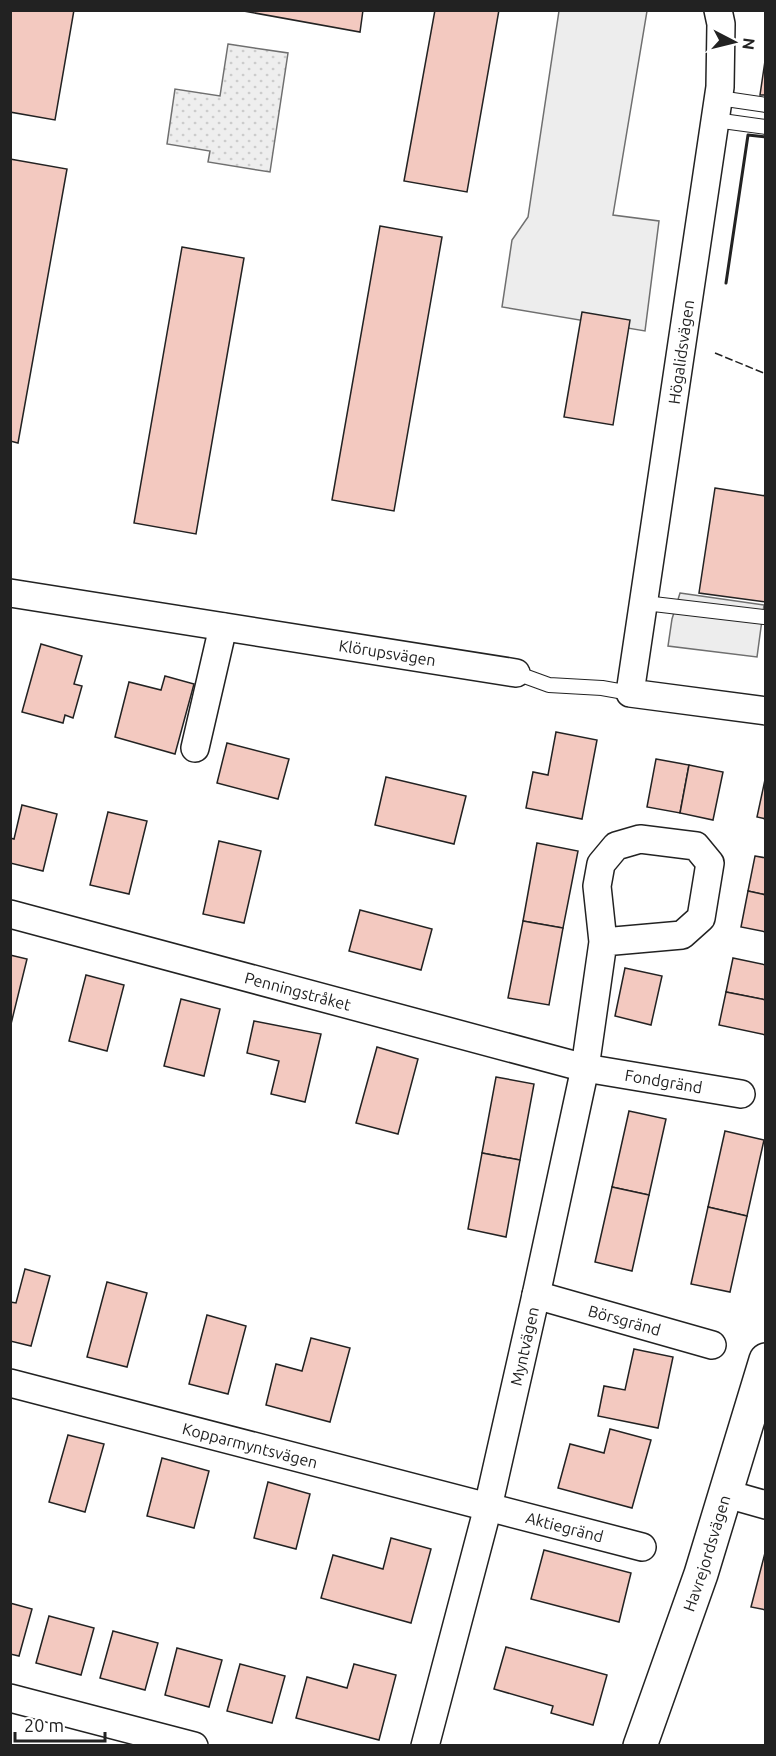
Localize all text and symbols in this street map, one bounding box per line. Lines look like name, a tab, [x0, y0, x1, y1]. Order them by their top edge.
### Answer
north arrow	[704, 12, 764, 72]
text: N	[739, 37, 759, 51]
street label: Högalidsvägen	[665, 299, 697, 405]
street label: Klörupsvägen	[337, 636, 437, 669]
street label: Penningstråket	[243, 968, 354, 1014]
street label: Fondgränd	[624, 1066, 704, 1096]
street label: Börsgränd	[586, 1301, 663, 1339]
street label: Myntvägen	[507, 1305, 542, 1387]
street label: Kopparmyntsvägen	[180, 1419, 320, 1471]
street label: Havrejordsvägen	[679, 1493, 733, 1614]
street label: Aktiegränd	[524, 1508, 605, 1546]
scale bar	[15, 1705, 105, 1743]
text: 20 m	[24, 1715, 64, 1735]

